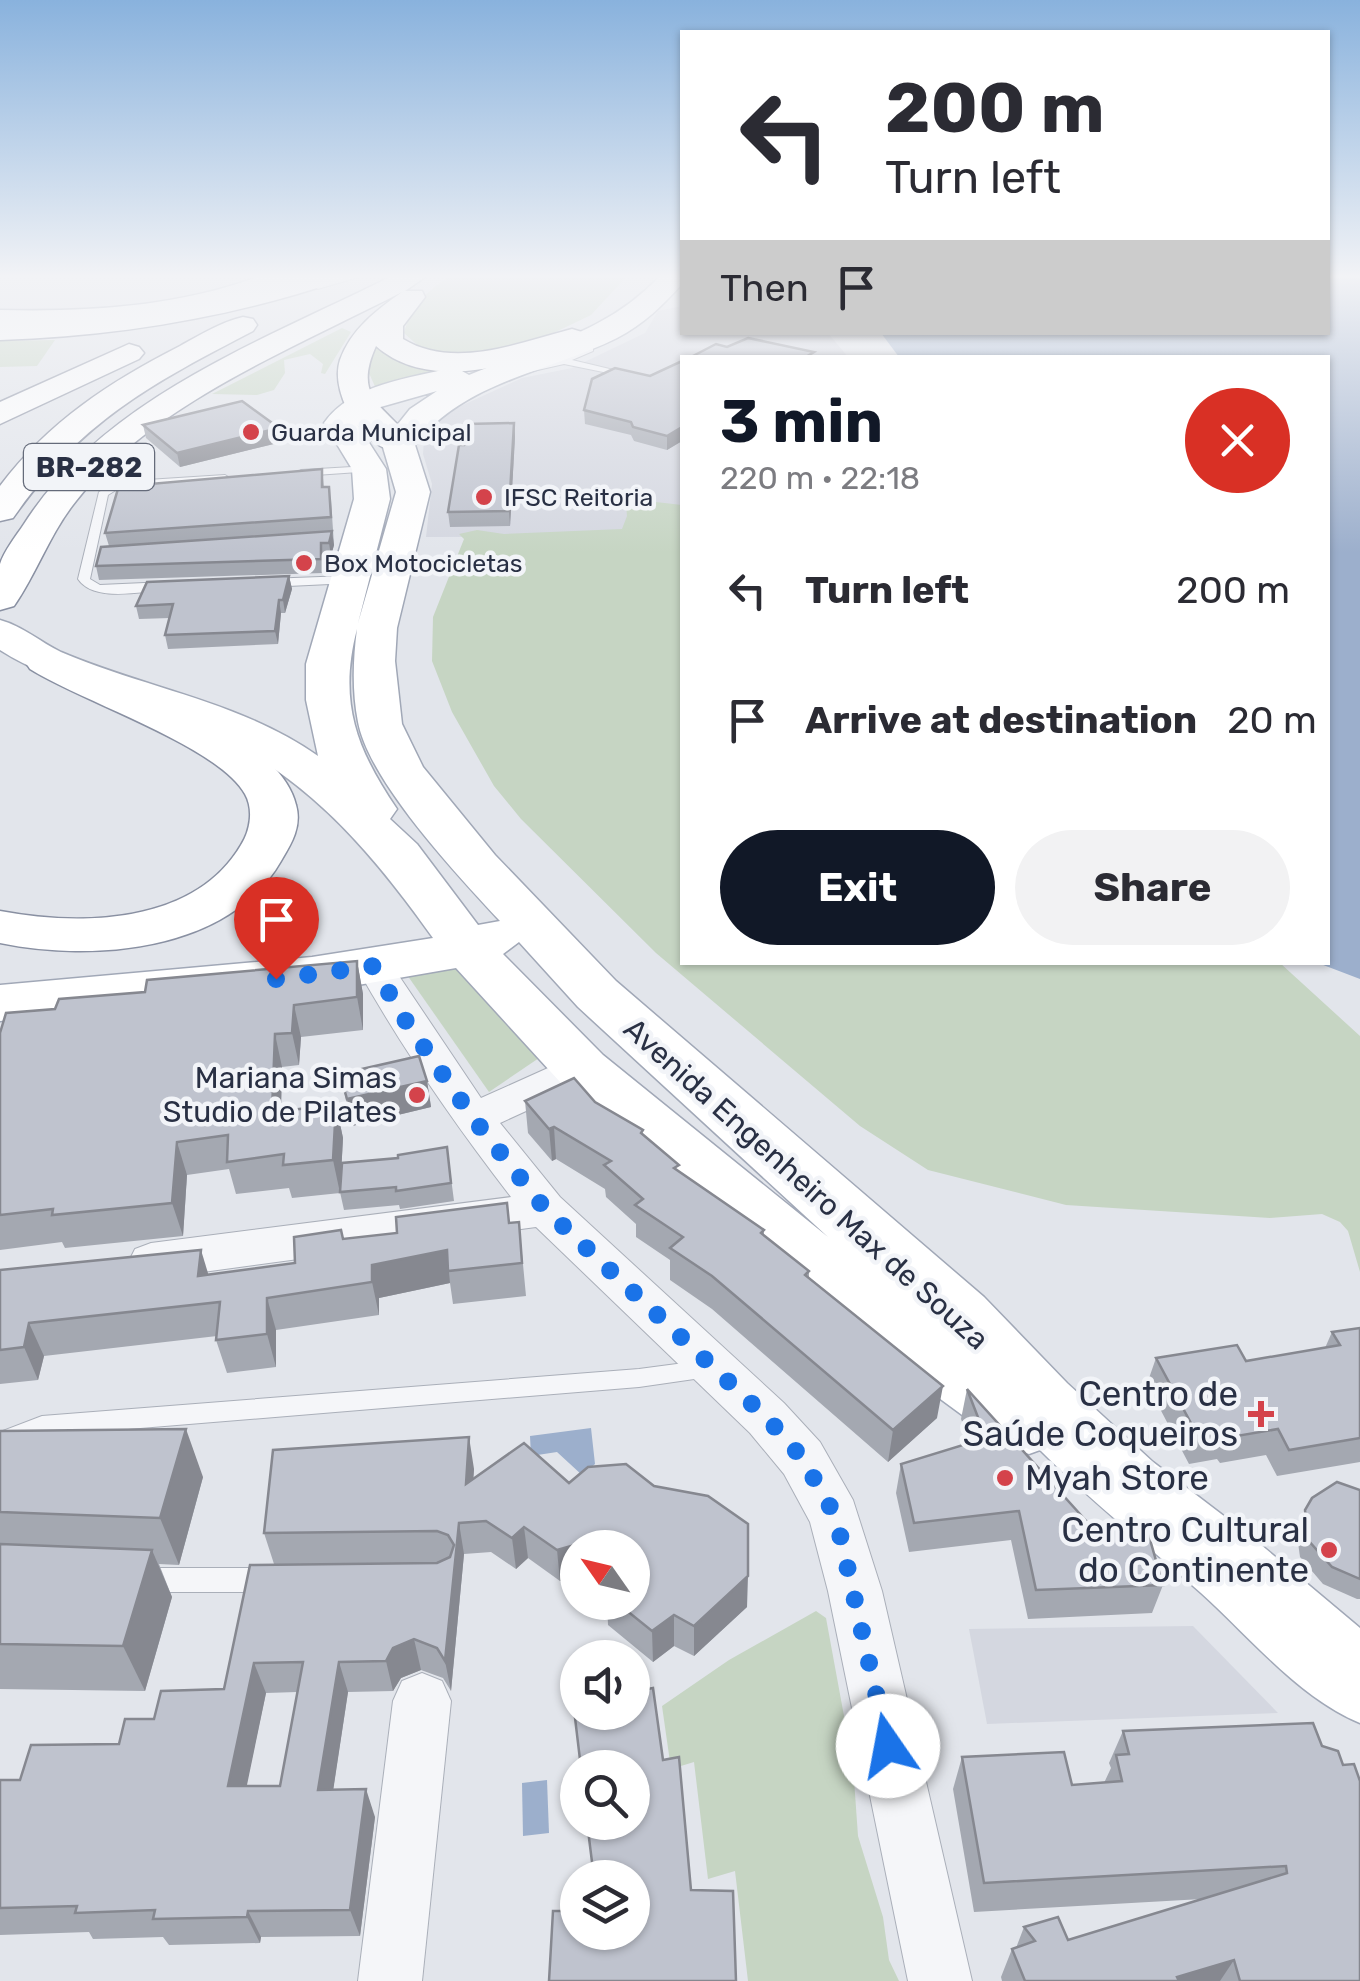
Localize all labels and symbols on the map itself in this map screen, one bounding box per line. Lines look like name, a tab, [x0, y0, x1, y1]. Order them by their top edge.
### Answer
place label: Guarda Municipal	[271, 418, 472, 447]
marker: Guarda Municipal	[240, 421, 262, 443]
road number: BR-282	[24, 444, 154, 490]
place label: IFSC Reitoria	[504, 483, 653, 512]
marker: IFSC Reitoria	[473, 486, 495, 508]
place label: Box Motocicletas	[324, 549, 523, 578]
marker: Box Motocicletas	[293, 552, 315, 574]
pin	[234, 877, 319, 980]
street label: Avenida Engenheiro Max de Souza	[616, 1011, 996, 1357]
place label: Mariana Simas Studio de Pilates	[163, 1060, 397, 1130]
marker: Mariana Simas Studio de Pilates	[406, 1084, 428, 1106]
place label: Centro de Saúde Coqueiros	[963, 1373, 1238, 1455]
marker: Centro de Saúde Coqueiros	[1248, 1401, 1274, 1427]
place label: Myah Store	[1025, 1457, 1209, 1499]
marker: Myah Store	[994, 1467, 1016, 1489]
place label: Centro Cultural do Continente	[1061, 1509, 1309, 1591]
north arrow	[560, 1530, 650, 1620]
marker: Centro Cultural do Continente	[1318, 1539, 1340, 1561]
position arrow	[836, 1694, 940, 1798]

